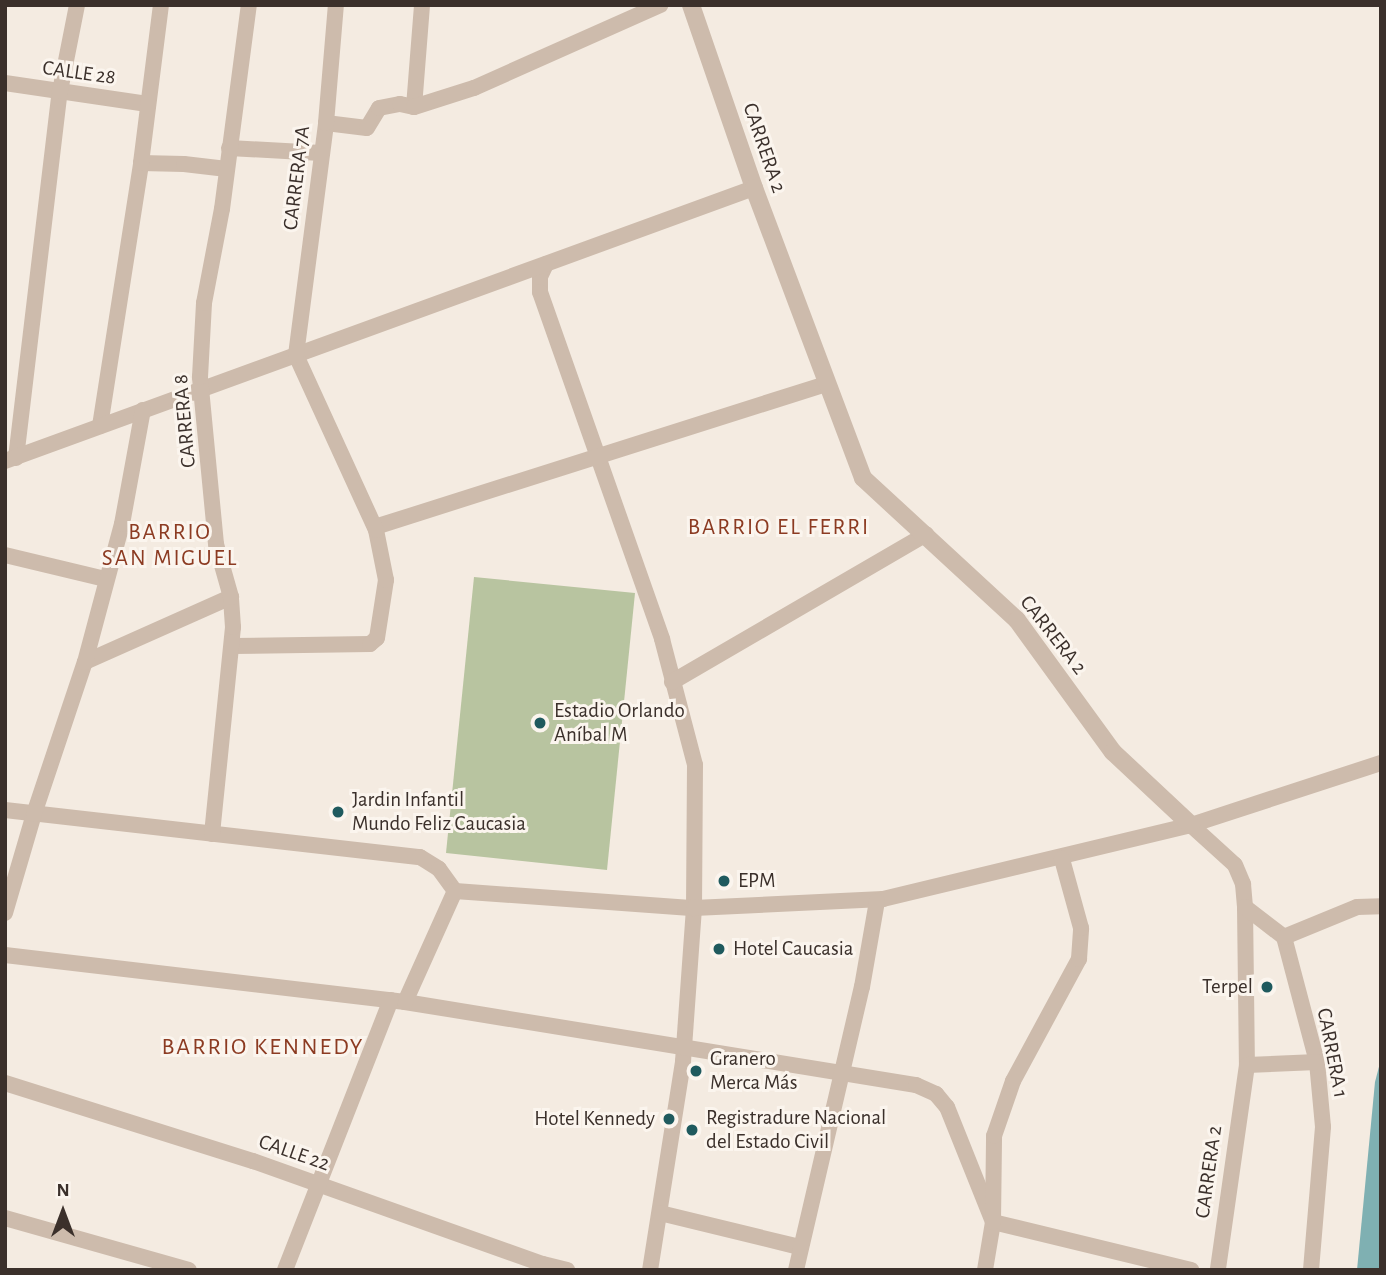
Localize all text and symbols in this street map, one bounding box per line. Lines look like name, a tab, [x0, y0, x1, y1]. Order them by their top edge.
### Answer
street label: CALLE 28	[41, 55, 117, 91]
street label: CARRERA 2	[737, 100, 791, 196]
street label: CARRERA 7A	[278, 125, 316, 231]
street label: CARRERA 8	[168, 373, 202, 469]
district label: BARRIO EL FERRI	[690, 514, 868, 542]
district label: BARRIO SAN MIGUEL	[103, 519, 237, 573]
street label: CARRERA 2	[1014, 590, 1092, 680]
place label: Estadio Orlando Aníbal M	[554, 698, 685, 748]
marker: Estadio Orlando Aníbal M	[532, 715, 548, 731]
place label: Jardin Infantil Mundo Feliz Caucasia	[352, 787, 526, 837]
marker: Jardin Infantil Mundo Feliz Caucasia	[330, 804, 346, 820]
place label: EPM	[738, 868, 776, 894]
marker: EPM	[716, 873, 732, 889]
place label: Hotel Caucasia	[733, 936, 853, 962]
marker: Hotel Caucasia	[711, 941, 727, 957]
place label: Terpel	[1202, 974, 1253, 1000]
marker: Terpel	[1259, 979, 1275, 995]
street label: CARRERA 1	[1311, 1006, 1353, 1100]
district label: BARRIO KENNEDY	[163, 1034, 363, 1062]
place label: Granero Merca Más	[710, 1046, 797, 1096]
marker: Granero Merca Más	[688, 1063, 704, 1079]
place label: Registradure Nacional del Estado Civil	[706, 1105, 886, 1155]
place label: Hotel Kennedy	[534, 1106, 655, 1132]
marker: Hotel Kennedy	[661, 1111, 677, 1127]
marker: Registradure Nacional del Estado Civil	[684, 1122, 700, 1138]
street label: CARRERA 2	[1190, 1124, 1228, 1220]
street label: CALLE 22	[255, 1129, 333, 1177]
north arrow	[28, 1177, 98, 1247]
text: N	[56, 1181, 70, 1200]

